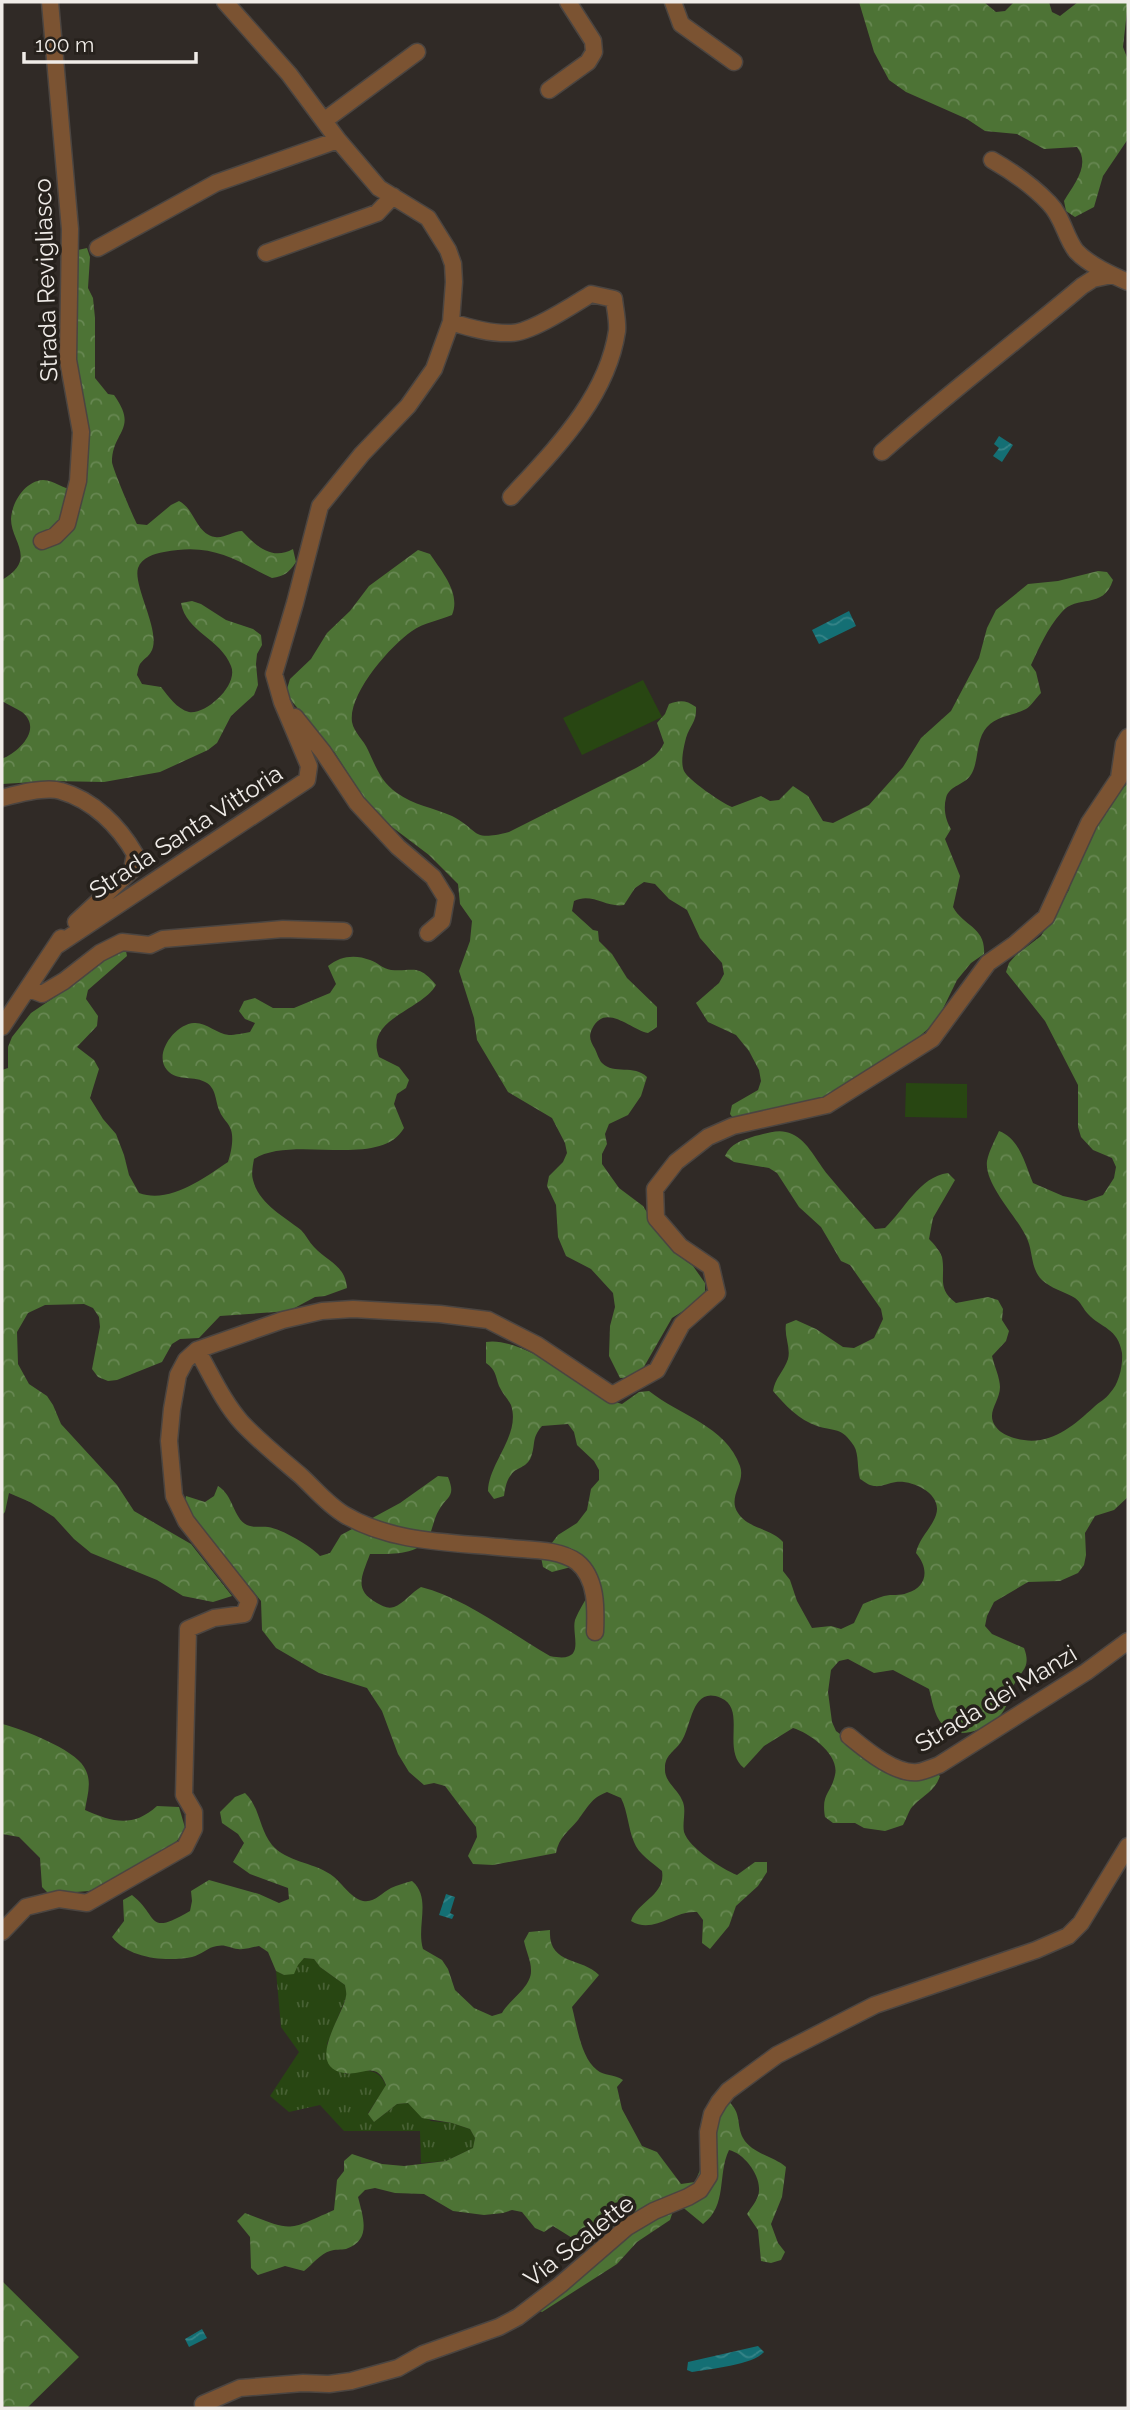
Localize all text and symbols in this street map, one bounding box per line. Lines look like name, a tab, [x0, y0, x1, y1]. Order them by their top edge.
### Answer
scale bar	[24, 21, 196, 65]
text: 100 m	[35, 32, 94, 57]
street label: Strada Revigliasco	[27, 178, 64, 382]
street label: Strada Santa Vittoria	[84, 758, 288, 905]
street label: Strada dei Manzi	[910, 1639, 1082, 1758]
street label: Via Scalette	[518, 2189, 640, 2293]

